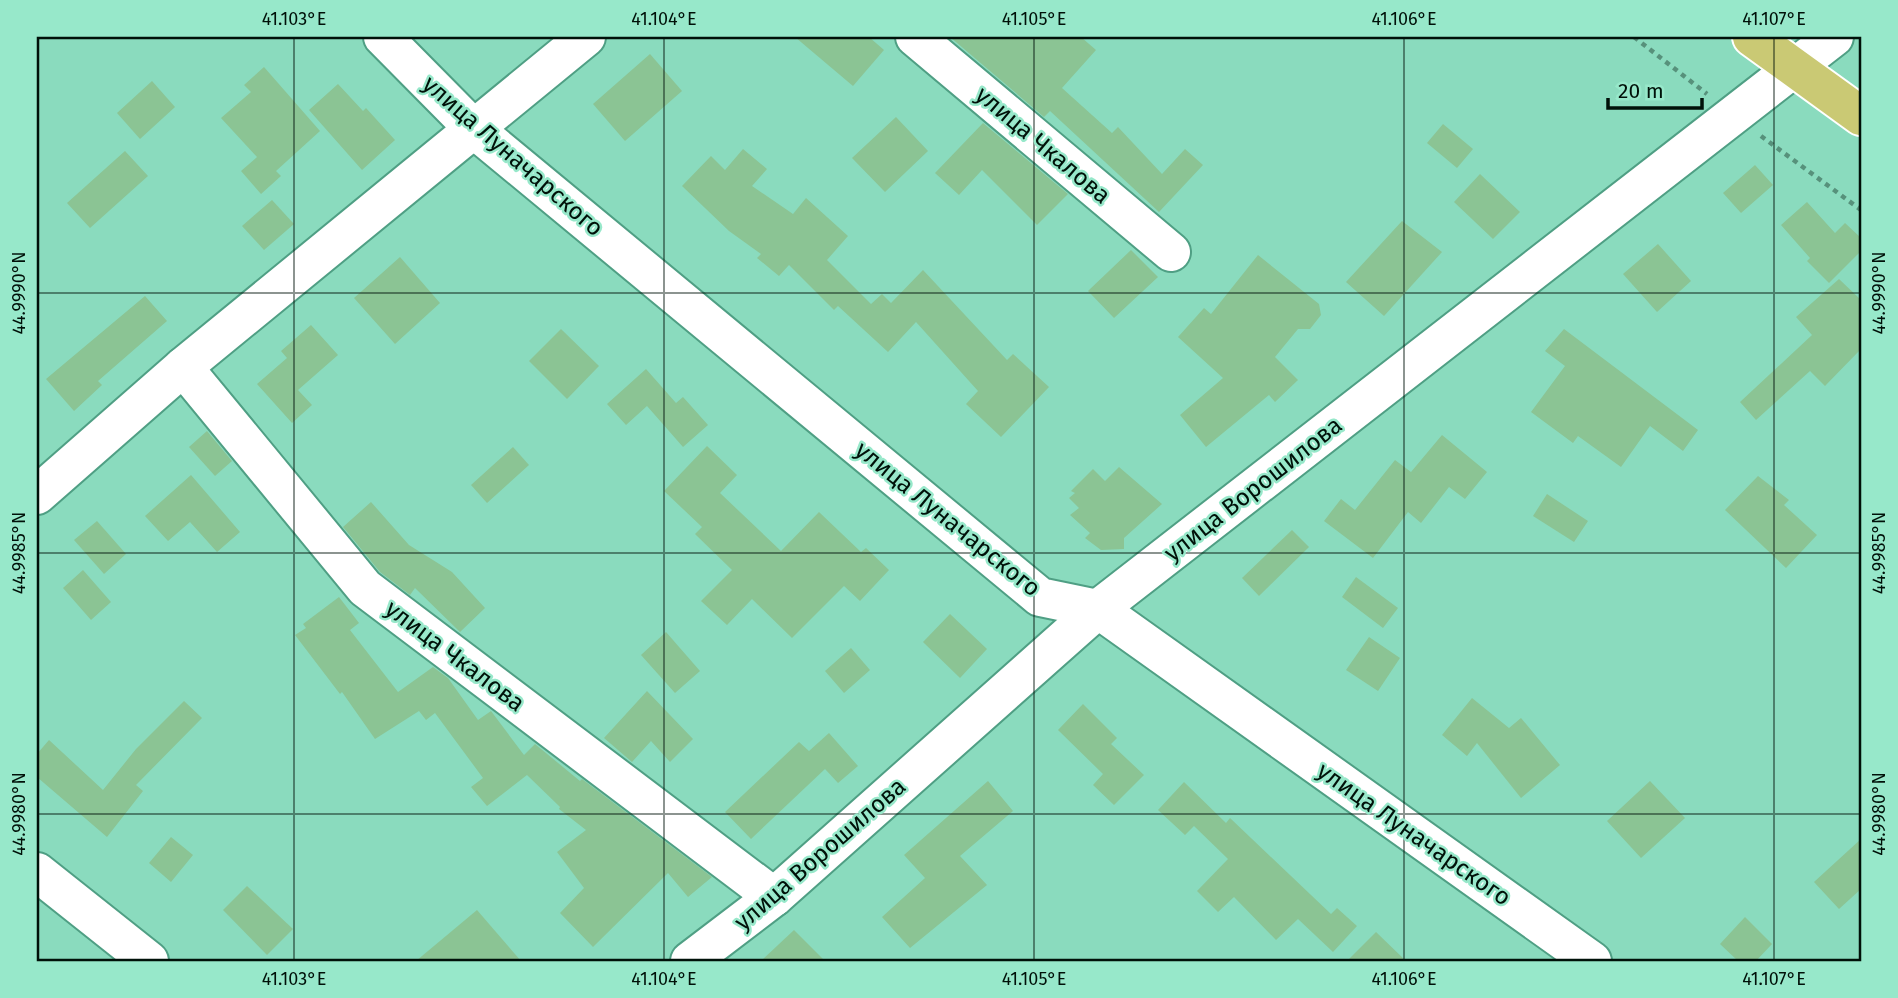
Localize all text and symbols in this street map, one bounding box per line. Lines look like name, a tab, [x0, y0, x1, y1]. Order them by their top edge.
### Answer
text: 41.103°E	[262, 8, 326, 30]
text: 41.104°E	[631, 8, 697, 30]
text: 41.105°E	[1002, 8, 1066, 30]
text: 41.106°E	[1371, 8, 1437, 30]
text: 41.107°E	[1742, 8, 1806, 30]
scale bar	[1608, 66, 1702, 110]
street label: улица Луначарского	[417, 70, 609, 242]
text: 20 m	[1618, 78, 1664, 104]
street label: улица Чкалова	[970, 81, 1116, 209]
text: 44.9990°N	[8, 251, 30, 335]
text: 44.9990°N	[1868, 251, 1890, 335]
street label: улица Ворошилова	[1159, 411, 1347, 567]
street label: улица Луначарского	[850, 436, 1046, 602]
text: 44.9985°N	[8, 512, 30, 594]
text: 44.9985°N	[1868, 512, 1890, 594]
street label: улица Чкалова	[380, 594, 530, 718]
street label: улица Луначарского	[1312, 757, 1516, 911]
text: 44.9980°N	[8, 772, 30, 856]
street label: улица Ворошилова	[729, 772, 911, 936]
text: 44.9980°N	[1868, 772, 1890, 856]
text: 41.103°E	[262, 968, 326, 990]
text: 41.104°E	[631, 968, 697, 990]
text: 41.105°E	[1002, 968, 1066, 990]
text: 41.106°E	[1371, 968, 1437, 990]
text: 41.107°E	[1742, 968, 1806, 990]

